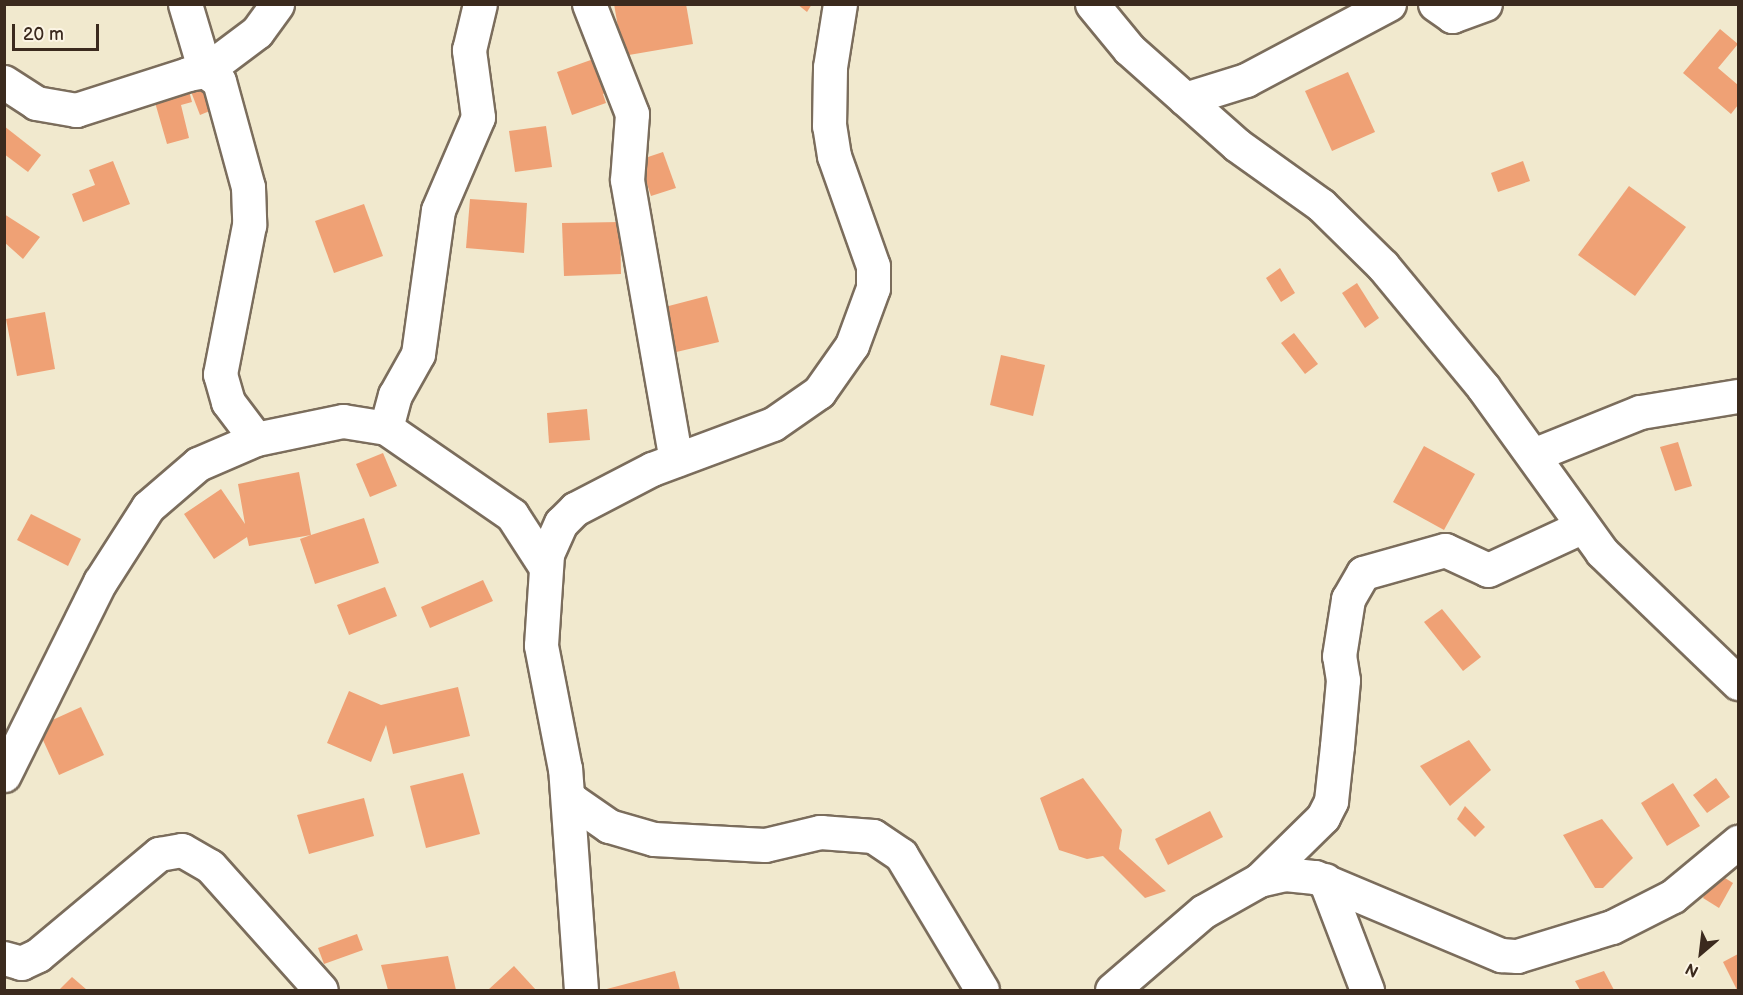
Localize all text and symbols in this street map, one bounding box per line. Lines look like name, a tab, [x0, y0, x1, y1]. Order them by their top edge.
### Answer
scale bar	[15, 12, 102, 50]
text: 20 m	[23, 24, 64, 45]
north arrow	[1671, 923, 1731, 983]
text: N	[1683, 958, 1702, 981]

